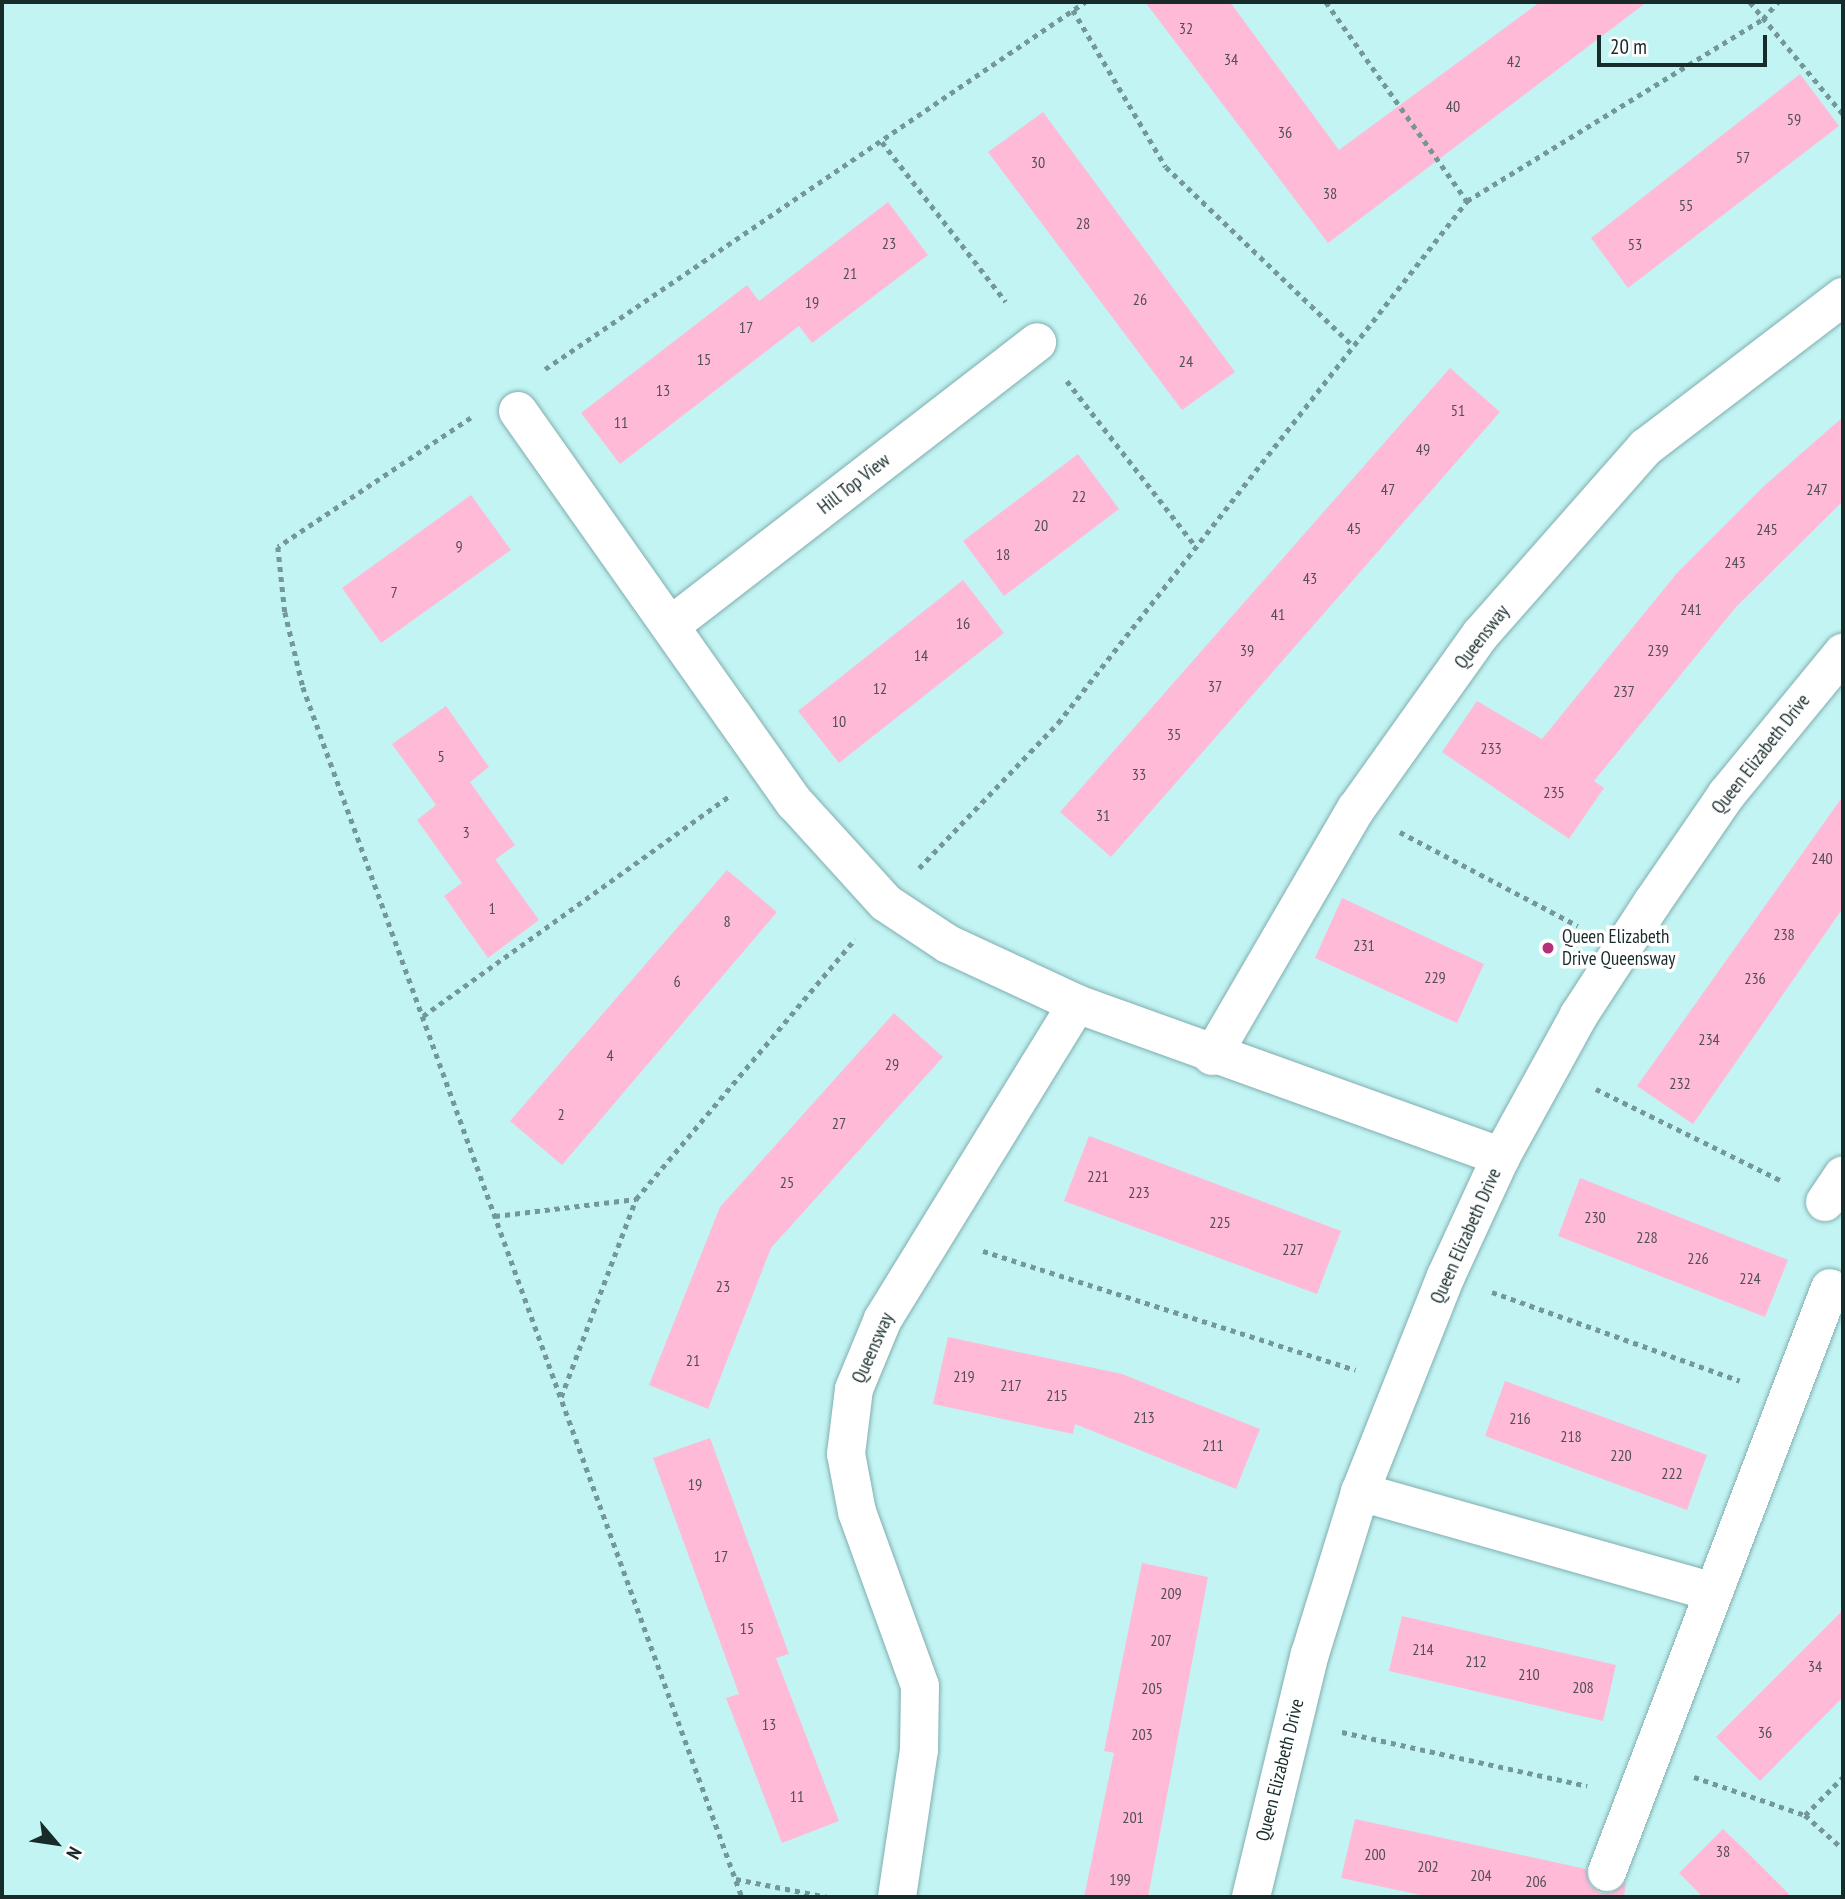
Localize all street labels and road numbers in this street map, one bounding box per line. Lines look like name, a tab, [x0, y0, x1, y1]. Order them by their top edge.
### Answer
street label: Hill Top View	[813, 449, 895, 519]
street label: Queensway	[1450, 600, 1514, 674]
street label: Queen Elizabeth Drive	[1707, 689, 1815, 819]
street label: Queen Elizabeth Drive	[1426, 1165, 1506, 1307]
street label: Queensway	[847, 1309, 899, 1387]
street label: Queen Elizabeth Drive	[1251, 1696, 1309, 1844]

